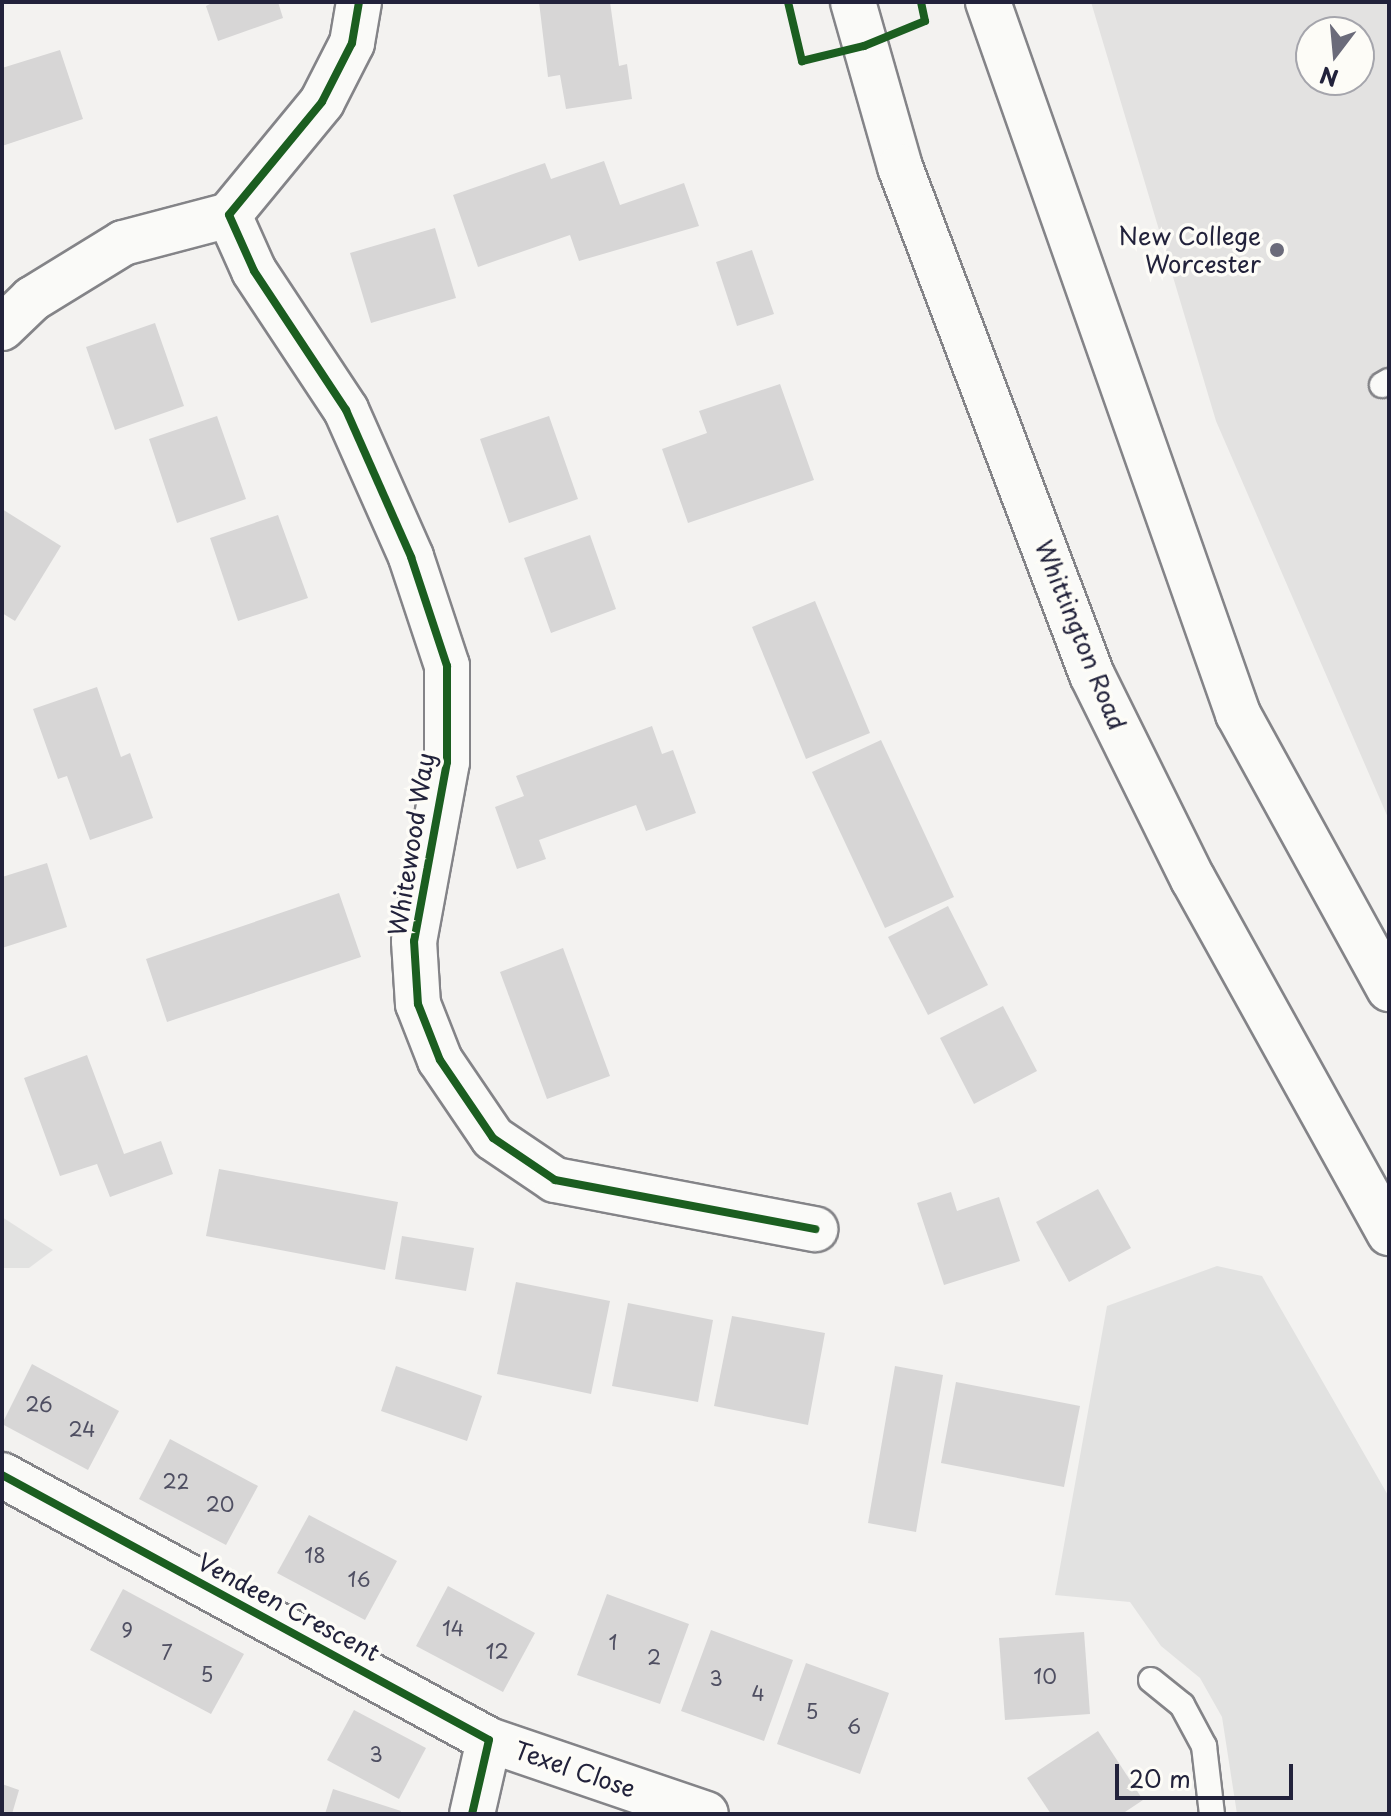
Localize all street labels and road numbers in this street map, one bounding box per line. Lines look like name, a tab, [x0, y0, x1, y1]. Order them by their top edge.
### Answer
street label: Whittington Road	[1030, 536, 1132, 734]
street label: Whitewood Way	[382, 750, 440, 938]
street label: Vendeen Crescent	[192, 1546, 386, 1668]
street label: Texel Close	[510, 1735, 640, 1803]

